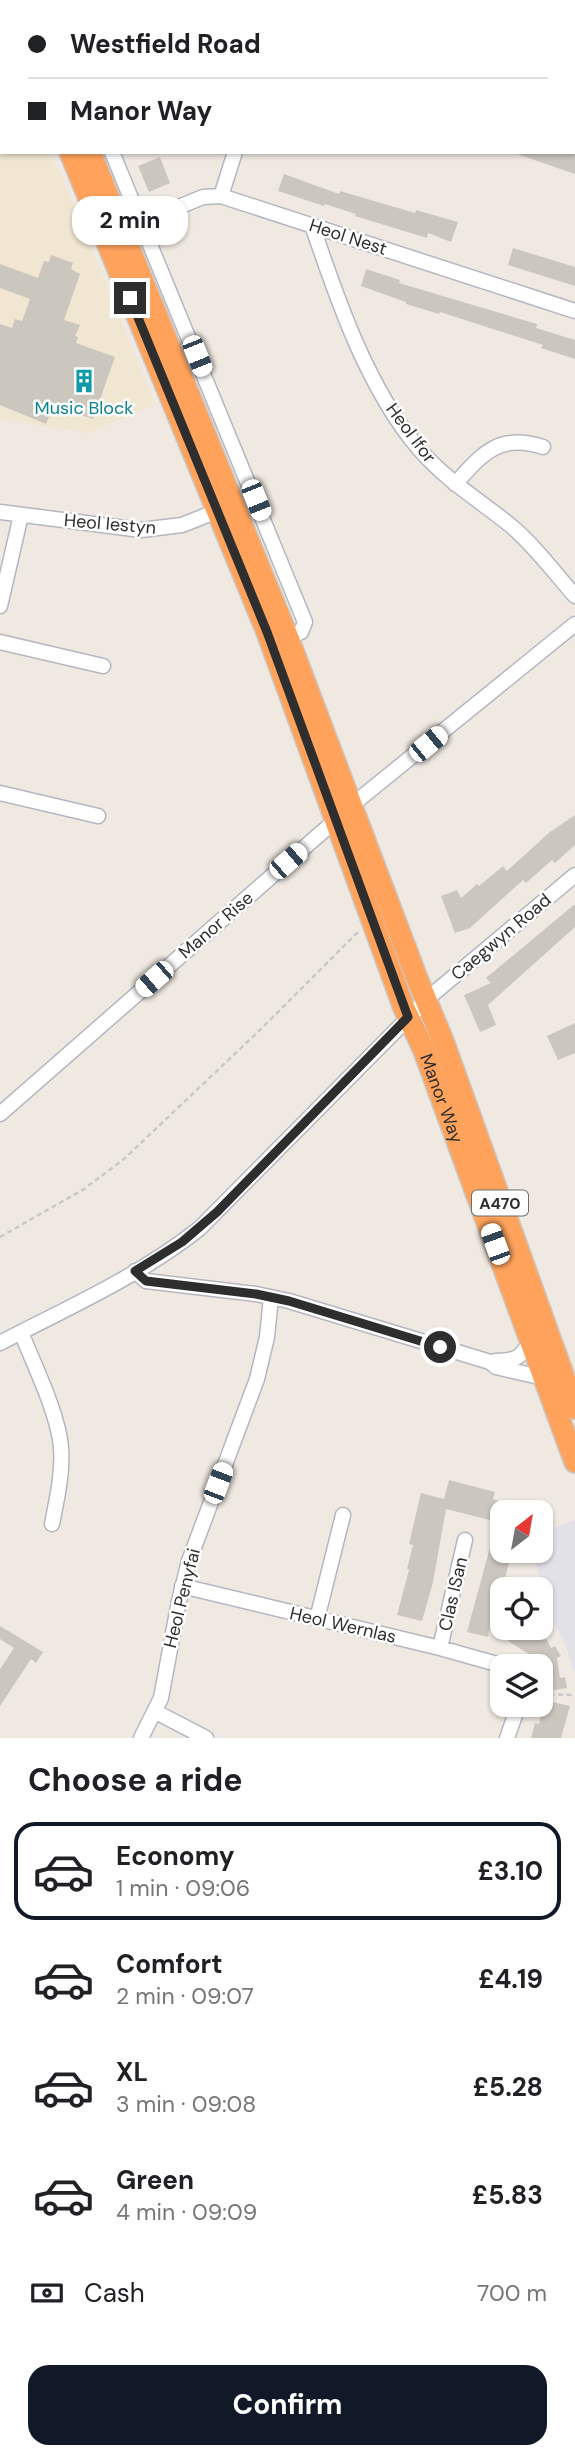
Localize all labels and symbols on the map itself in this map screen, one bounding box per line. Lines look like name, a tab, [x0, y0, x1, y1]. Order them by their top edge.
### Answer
callout: 2 min	[72, 196, 188, 246]
street label: Heol Nest	[306, 213, 390, 261]
route end	[114, 282, 146, 314]
car	[180, 333, 215, 379]
building icon: Music Block	[70, 367, 98, 395]
place label: Music Block	[35, 396, 133, 420]
street label: Heol Ifor	[381, 398, 442, 468]
car	[239, 477, 274, 523]
street label: Heol Iestyn	[63, 508, 157, 540]
car	[406, 723, 451, 765]
car	[266, 839, 311, 883]
street label: Manor Rise	[174, 886, 258, 964]
street label: Caegwyn Road	[446, 888, 556, 986]
car	[132, 957, 177, 1001]
street label: Manor Way	[414, 1050, 469, 1146]
road number: A470	[472, 1190, 528, 1216]
car	[478, 1221, 513, 1267]
route start	[424, 1331, 456, 1363]
car	[201, 1460, 236, 1506]
north arrow	[490, 1500, 553, 1563]
street label: Heol Penyfai	[158, 1546, 206, 1650]
street label: Clas ISan	[433, 1555, 473, 1633]
street label: Heol Wernlas	[287, 1601, 399, 1649]

